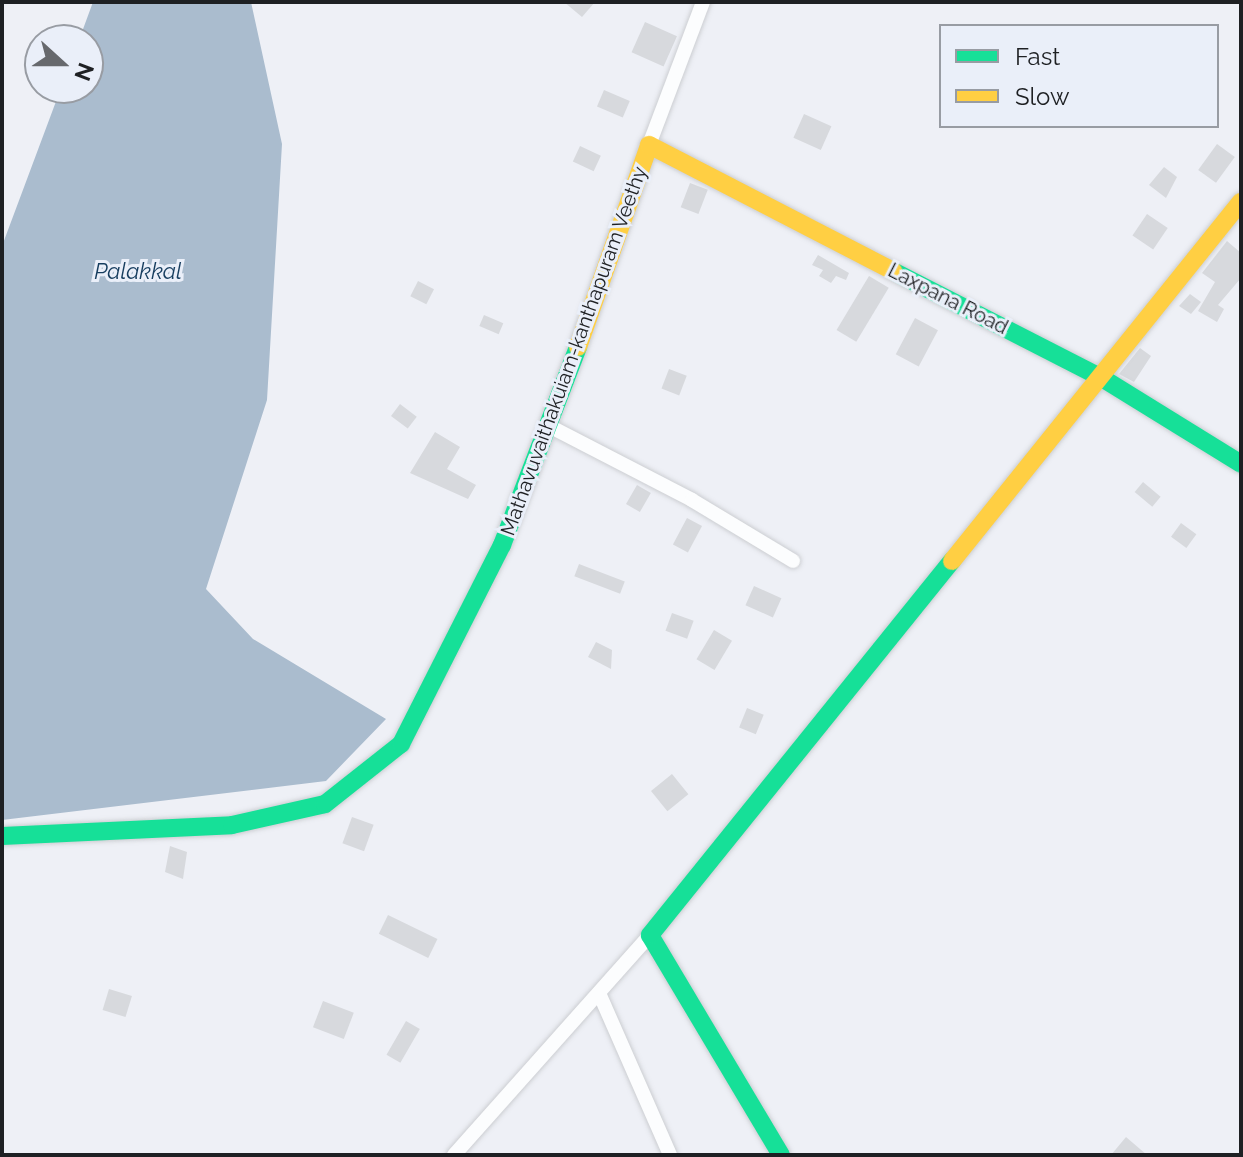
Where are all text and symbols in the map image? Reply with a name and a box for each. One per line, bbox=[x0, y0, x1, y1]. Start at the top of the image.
north arrow bbox=[24, 24, 104, 104]
legend bbox=[939, 24, 1219, 128]
text: Fast bbox=[1015, 42, 1060, 71]
text: N bbox=[69, 59, 100, 84]
text: Slow bbox=[1015, 82, 1069, 111]
street label: Mathavuvaithakuiam-kanthapuram Veethy bbox=[496, 163, 652, 539]
street label: Laxpana Road bbox=[884, 258, 1012, 340]
water label: Palakkal bbox=[94, 259, 182, 285]

